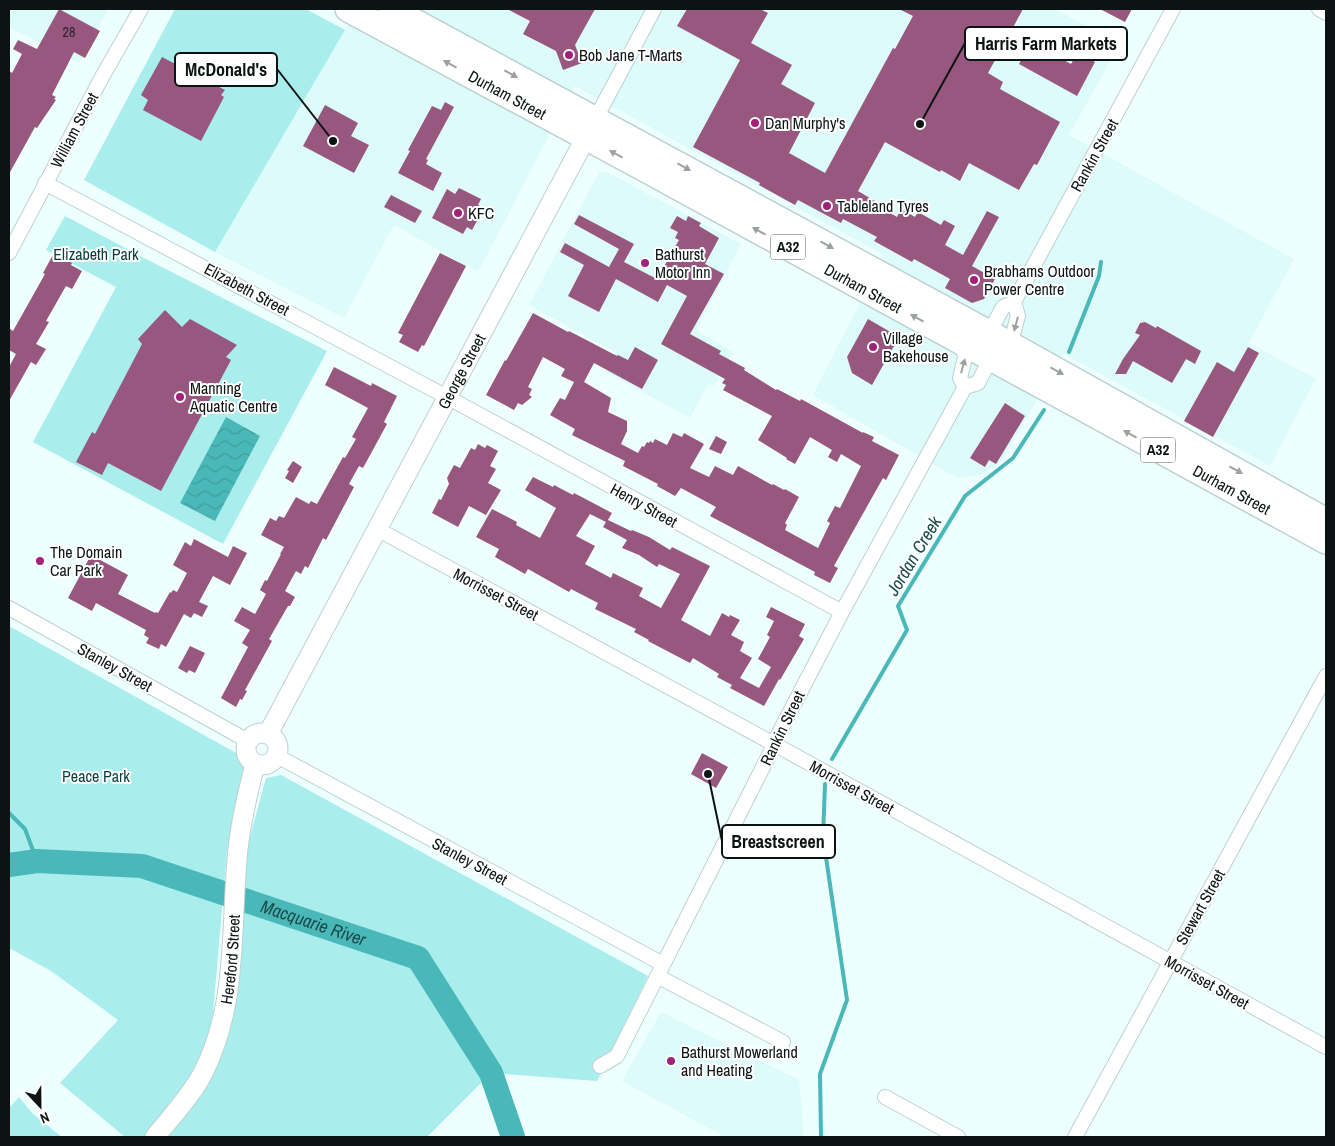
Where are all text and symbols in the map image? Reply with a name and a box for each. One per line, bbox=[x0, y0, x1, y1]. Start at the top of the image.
house number: 28 bbox=[63, 23, 75, 41]
callout: Harris Farm Markets bbox=[965, 27, 1127, 60]
text: Harris Farm Markets bbox=[975, 31, 1117, 56]
place label: Bob Jane T-Marts bbox=[579, 44, 682, 66]
marker: Bob Jane T-Marts bbox=[563, 49, 575, 61]
callout: McDonald's bbox=[175, 53, 277, 86]
text: McDonald's bbox=[185, 57, 267, 82]
one-way arrow bbox=[443, 60, 458, 68]
street label: Durham Street bbox=[465, 65, 550, 125]
one-way arrow bbox=[504, 69, 517, 78]
street label: William Street bbox=[45, 88, 103, 172]
place label: Dan Murphy's bbox=[765, 112, 846, 134]
street label: Rankin Street bbox=[1065, 114, 1123, 195]
marker: Dan Murphy's bbox=[749, 117, 761, 129]
one-way arrow bbox=[609, 150, 624, 158]
one-way arrow bbox=[677, 163, 692, 171]
place label: Tableland Tyres bbox=[837, 195, 929, 217]
marker: Tableland Tyres bbox=[821, 200, 833, 212]
place label: KFC bbox=[468, 202, 494, 224]
marker: KFC bbox=[452, 207, 464, 219]
one-way arrow bbox=[752, 227, 766, 235]
road number: A32 bbox=[770, 234, 806, 260]
one-way arrow bbox=[820, 241, 834, 249]
park label: Elizabeth Park bbox=[53, 243, 139, 265]
place label: Bathurst Motor Inn bbox=[655, 243, 710, 283]
street label: Elizabeth Street bbox=[201, 257, 294, 321]
marker: Bathurst Motor Inn bbox=[639, 257, 651, 269]
street label: Durham Street bbox=[820, 258, 906, 318]
place label: Brabhams Outdoor Power Centre bbox=[984, 260, 1095, 300]
marker: Brabhams Outdoor Power Centre bbox=[968, 274, 980, 286]
one-way arrow bbox=[910, 313, 924, 322]
one-way arrow bbox=[1012, 316, 1020, 332]
place label: Village Bakehouse bbox=[883, 327, 949, 367]
street label: George Street bbox=[432, 329, 491, 413]
marker: Village Bakehouse bbox=[867, 341, 879, 353]
one-way arrow bbox=[959, 358, 967, 373]
one-way arrow bbox=[1050, 366, 1063, 375]
place label: Manning Aquatic Centre bbox=[189, 377, 278, 417]
marker: Manning Aquatic Centre bbox=[174, 391, 186, 403]
one-way arrow bbox=[1123, 430, 1137, 438]
road number: A32 bbox=[1140, 438, 1176, 462]
street label: Durham Street bbox=[1189, 459, 1275, 520]
one-way arrow bbox=[1229, 466, 1243, 475]
street label: Henry Street bbox=[606, 478, 682, 533]
water label: Jordan Creek bbox=[880, 511, 947, 601]
place label: The Domain Car Park bbox=[50, 541, 122, 581]
marker: The Domain Car Park bbox=[34, 555, 46, 567]
street label: Morrisset Street bbox=[450, 562, 543, 626]
street label: Stanley Street bbox=[74, 637, 157, 697]
street label: Rankin Street bbox=[755, 687, 810, 769]
street label: Morrisset Street bbox=[806, 755, 898, 819]
park label: Peace Park bbox=[62, 765, 130, 787]
callout: Breastscreen bbox=[722, 825, 835, 858]
text: Breastscreen bbox=[731, 829, 825, 854]
street label: Stanley Street bbox=[428, 832, 512, 890]
street label: Stewart Street bbox=[1170, 865, 1230, 949]
water label: Macquarie River bbox=[258, 894, 370, 952]
street label: Hereford Street bbox=[215, 914, 245, 1006]
street label: Morrisset Street bbox=[1161, 950, 1253, 1014]
place label: Bathurst Mowerland and Heating bbox=[681, 1041, 798, 1081]
marker: Bathurst Mowerland and Heating bbox=[665, 1055, 677, 1067]
north arrow bbox=[15, 1081, 65, 1131]
text: N bbox=[38, 1108, 52, 1128]

